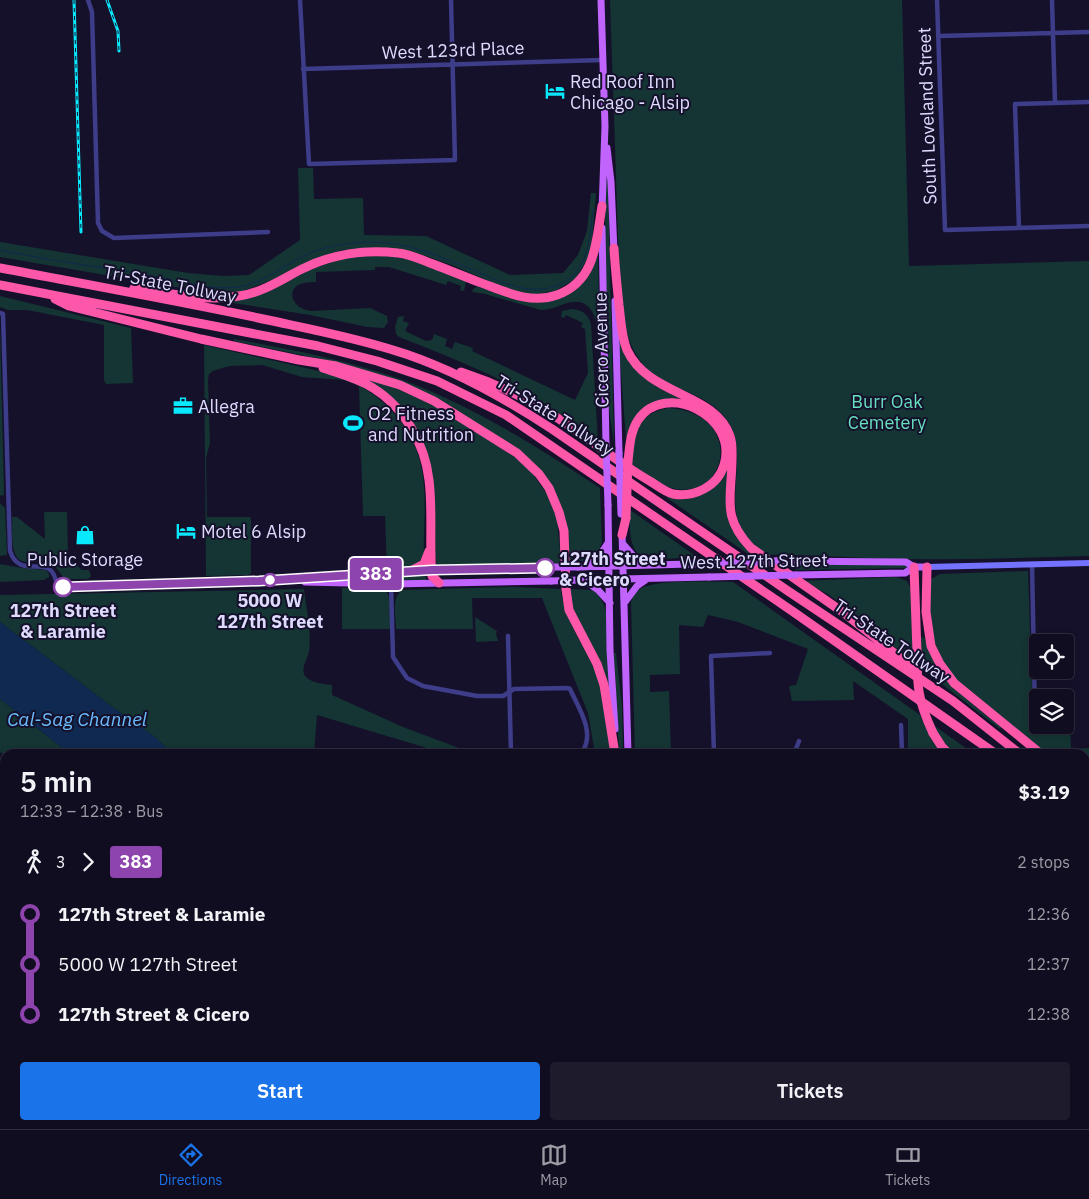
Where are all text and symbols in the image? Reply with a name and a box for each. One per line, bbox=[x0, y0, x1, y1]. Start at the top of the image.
street label: South Loveland Street bbox=[912, 27, 942, 205]
street label: West 123rd Place bbox=[381, 36, 525, 64]
place label: Red Roof Inn Chicago - Alsip bbox=[570, 70, 690, 114]
hotel icon: Red Roof Inn Chicago - Alsip bbox=[544, 80, 566, 102]
street label: Tri-State Tollway bbox=[101, 260, 239, 308]
street label: Cicero Avenue bbox=[588, 292, 614, 408]
street label: Tri-State Tollway bbox=[492, 369, 618, 461]
park label: Burr Oak Cemetery bbox=[848, 390, 926, 434]
office icon: Allegra bbox=[172, 395, 194, 417]
place label: Allegra bbox=[198, 395, 255, 418]
place label: O2 Fitness and Nutrition bbox=[368, 402, 474, 446]
sports icon: O2 Fitness and Nutrition bbox=[342, 412, 364, 434]
hotel icon: Motel 6 Alsip bbox=[175, 520, 197, 542]
place label: Motel 6 Alsip bbox=[201, 520, 306, 543]
shop icon: Public Storage bbox=[74, 524, 96, 546]
place label: 127th Street & Cicero bbox=[559, 547, 666, 591]
place label: Public Storage bbox=[27, 548, 143, 571]
street label: West 127th Street bbox=[680, 548, 828, 574]
line badge: 383 bbox=[347, 558, 405, 590]
marker: 127th Street & Cicero bbox=[535, 558, 555, 578]
text: 383 bbox=[360, 562, 392, 585]
marker: 5000 W 127th Street bbox=[263, 573, 277, 587]
marker: 127th Street & Laramie bbox=[53, 577, 73, 597]
place label: 5000 W 127th Street bbox=[217, 589, 323, 633]
street label: Tri-State Tollway bbox=[830, 594, 954, 688]
place label: 127th Street & Laramie bbox=[10, 599, 116, 643]
map controls bbox=[1029, 634, 1074, 734]
button: locate bbox=[1029, 634, 1074, 679]
button: layers bbox=[1029, 689, 1074, 734]
water label: Cal-Sag Channel bbox=[7, 707, 147, 731]
text: 5 min bbox=[20, 763, 92, 800]
text: $3.19 bbox=[1018, 780, 1070, 804]
text: 12:33 – 12:38 · Bus bbox=[20, 801, 163, 821]
icon: walk bbox=[20, 848, 48, 876]
icon: forward bbox=[74, 848, 102, 876]
text: 383 bbox=[120, 850, 152, 873]
text: 3 bbox=[56, 852, 66, 872]
text: 2 stops bbox=[1017, 852, 1070, 872]
text: 127th Street & Laramie bbox=[58, 902, 265, 926]
text: 12:36 bbox=[1027, 904, 1070, 924]
text: 5000 W 127th Street bbox=[58, 952, 238, 976]
text: 12:37 bbox=[1027, 954, 1070, 974]
text: 127th Street & Cicero bbox=[58, 1002, 250, 1026]
text: 12:38 bbox=[1027, 1004, 1070, 1024]
button: Start bbox=[20, 1062, 540, 1120]
button: Tickets bbox=[550, 1062, 1070, 1120]
tab: Directions bbox=[159, 1141, 222, 1189]
tab: Map bbox=[540, 1141, 568, 1189]
tab: Tickets bbox=[885, 1141, 930, 1189]

